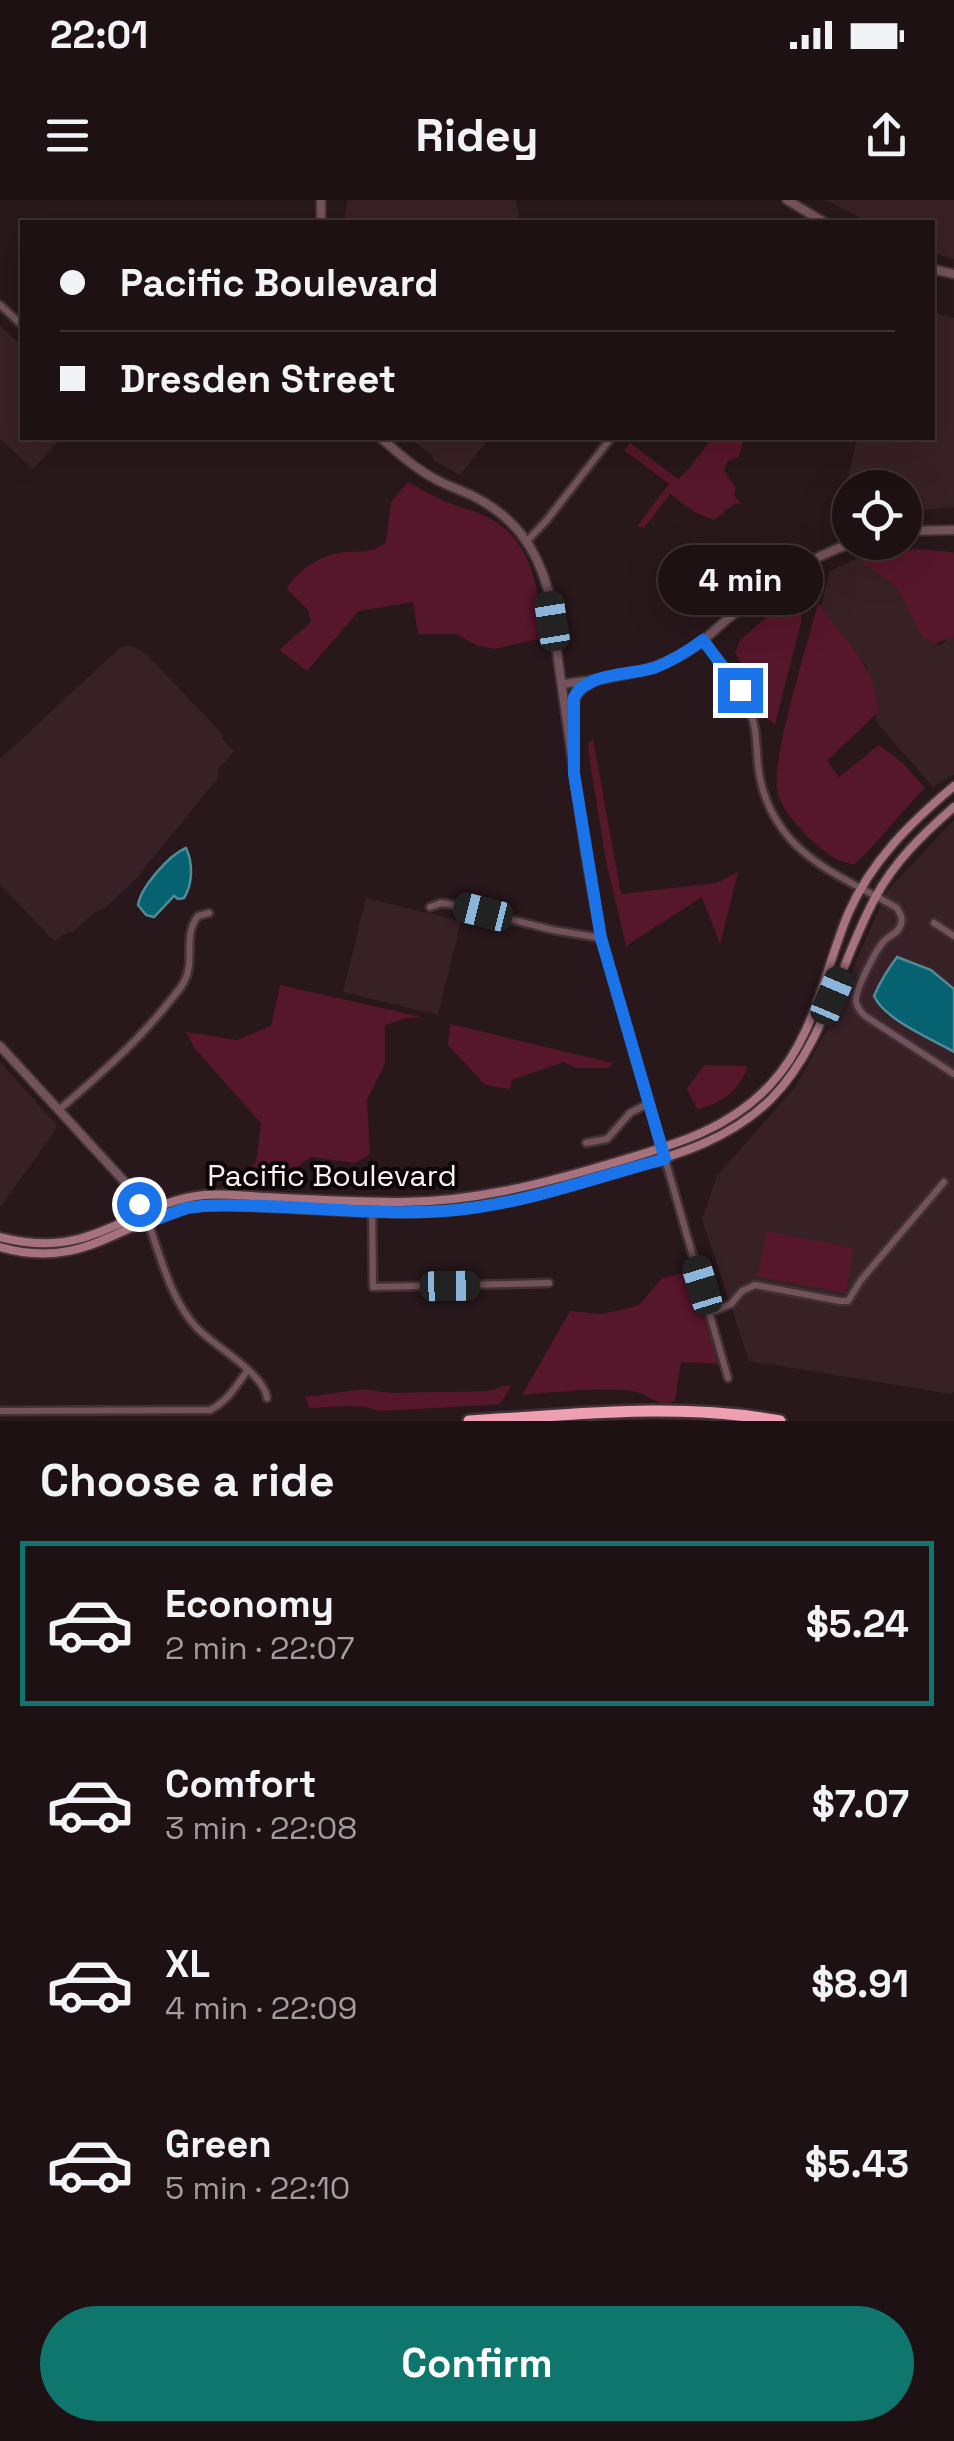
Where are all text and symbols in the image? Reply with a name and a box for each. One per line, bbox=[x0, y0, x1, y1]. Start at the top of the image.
text: 22:01 bbox=[50, 11, 148, 59]
text: Ridey bbox=[416, 107, 538, 164]
icon: menu bbox=[40, 108, 95, 163]
icon: share bbox=[859, 108, 914, 163]
text: Pacific Boulevard bbox=[120, 259, 438, 307]
text: Dresden Street bbox=[120, 355, 396, 403]
map controls bbox=[832, 470, 922, 560]
button: locate bbox=[832, 470, 922, 560]
callout: 4 min bbox=[658, 545, 822, 615]
text: 4 min bbox=[698, 560, 783, 600]
car bbox=[532, 589, 572, 653]
route end bbox=[718, 668, 763, 713]
car bbox=[450, 890, 516, 934]
car bbox=[806, 963, 858, 1029]
street label: Pacific Boulevard bbox=[207, 1156, 457, 1195]
route start bbox=[117, 1182, 162, 1227]
car bbox=[679, 1252, 725, 1318]
car bbox=[420, 1270, 480, 1302]
text: Choose a ride bbox=[40, 1452, 335, 1509]
icon: car bbox=[45, 1579, 135, 1669]
text: Economy bbox=[165, 1580, 334, 1628]
text: $5.24 bbox=[806, 1600, 909, 1648]
text: 2 min · 22:07 bbox=[165, 1628, 355, 1668]
icon: car bbox=[45, 1759, 135, 1849]
text: Comfort bbox=[165, 1760, 316, 1808]
text: $7.07 bbox=[812, 1780, 909, 1828]
text: 3 min · 22:08 bbox=[165, 1808, 357, 1848]
icon: car bbox=[45, 1939, 135, 2029]
text: XL bbox=[165, 1940, 210, 1988]
text: $8.91 bbox=[811, 1960, 909, 2008]
text: 4 min · 22:09 bbox=[165, 1988, 357, 2028]
icon: car bbox=[45, 2119, 135, 2209]
text: Green bbox=[165, 2120, 272, 2168]
text: $5.43 bbox=[805, 2140, 909, 2188]
text: 5 min · 22:10 bbox=[165, 2168, 350, 2208]
button: Confirm bbox=[40, 2306, 914, 2421]

